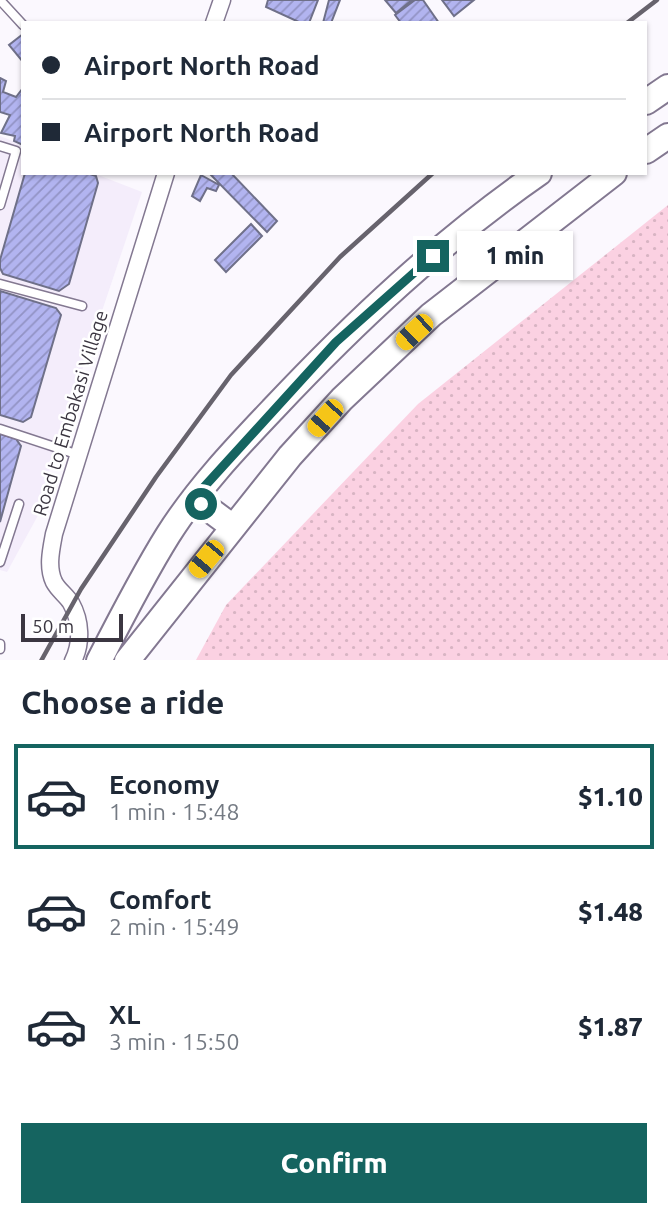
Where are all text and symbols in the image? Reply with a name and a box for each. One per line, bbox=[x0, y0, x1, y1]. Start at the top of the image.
text: Airport North Road bbox=[84, 51, 320, 80]
text: Airport North Road bbox=[84, 118, 320, 147]
callout: 1 min bbox=[458, 232, 573, 280]
route end bbox=[417, 240, 449, 272]
text: 1 min bbox=[486, 243, 544, 268]
street label: Road to Embakasi Village bbox=[28, 307, 112, 519]
car bbox=[392, 310, 437, 354]
car bbox=[304, 395, 347, 441]
route start bbox=[185, 488, 217, 520]
car bbox=[185, 536, 228, 582]
scale bar bbox=[21, 612, 122, 643]
text: 50 m bbox=[32, 615, 74, 637]
text: Choose a ride bbox=[21, 684, 224, 720]
icon: car bbox=[25, 765, 88, 828]
text: Economy bbox=[109, 770, 219, 799]
text: $1.10 bbox=[578, 782, 643, 811]
text: 1 min · 15:48 bbox=[109, 799, 240, 824]
icon: car bbox=[25, 880, 88, 943]
text: Comfort bbox=[109, 885, 212, 914]
text: $1.48 bbox=[578, 897, 643, 926]
text: 2 min · 15:49 bbox=[109, 914, 240, 939]
icon: car bbox=[25, 995, 88, 1058]
text: XL bbox=[109, 1000, 140, 1029]
text: $1.87 bbox=[578, 1012, 643, 1041]
text: 3 min · 15:50 bbox=[109, 1029, 240, 1054]
button: Confirm bbox=[21, 1123, 647, 1203]

